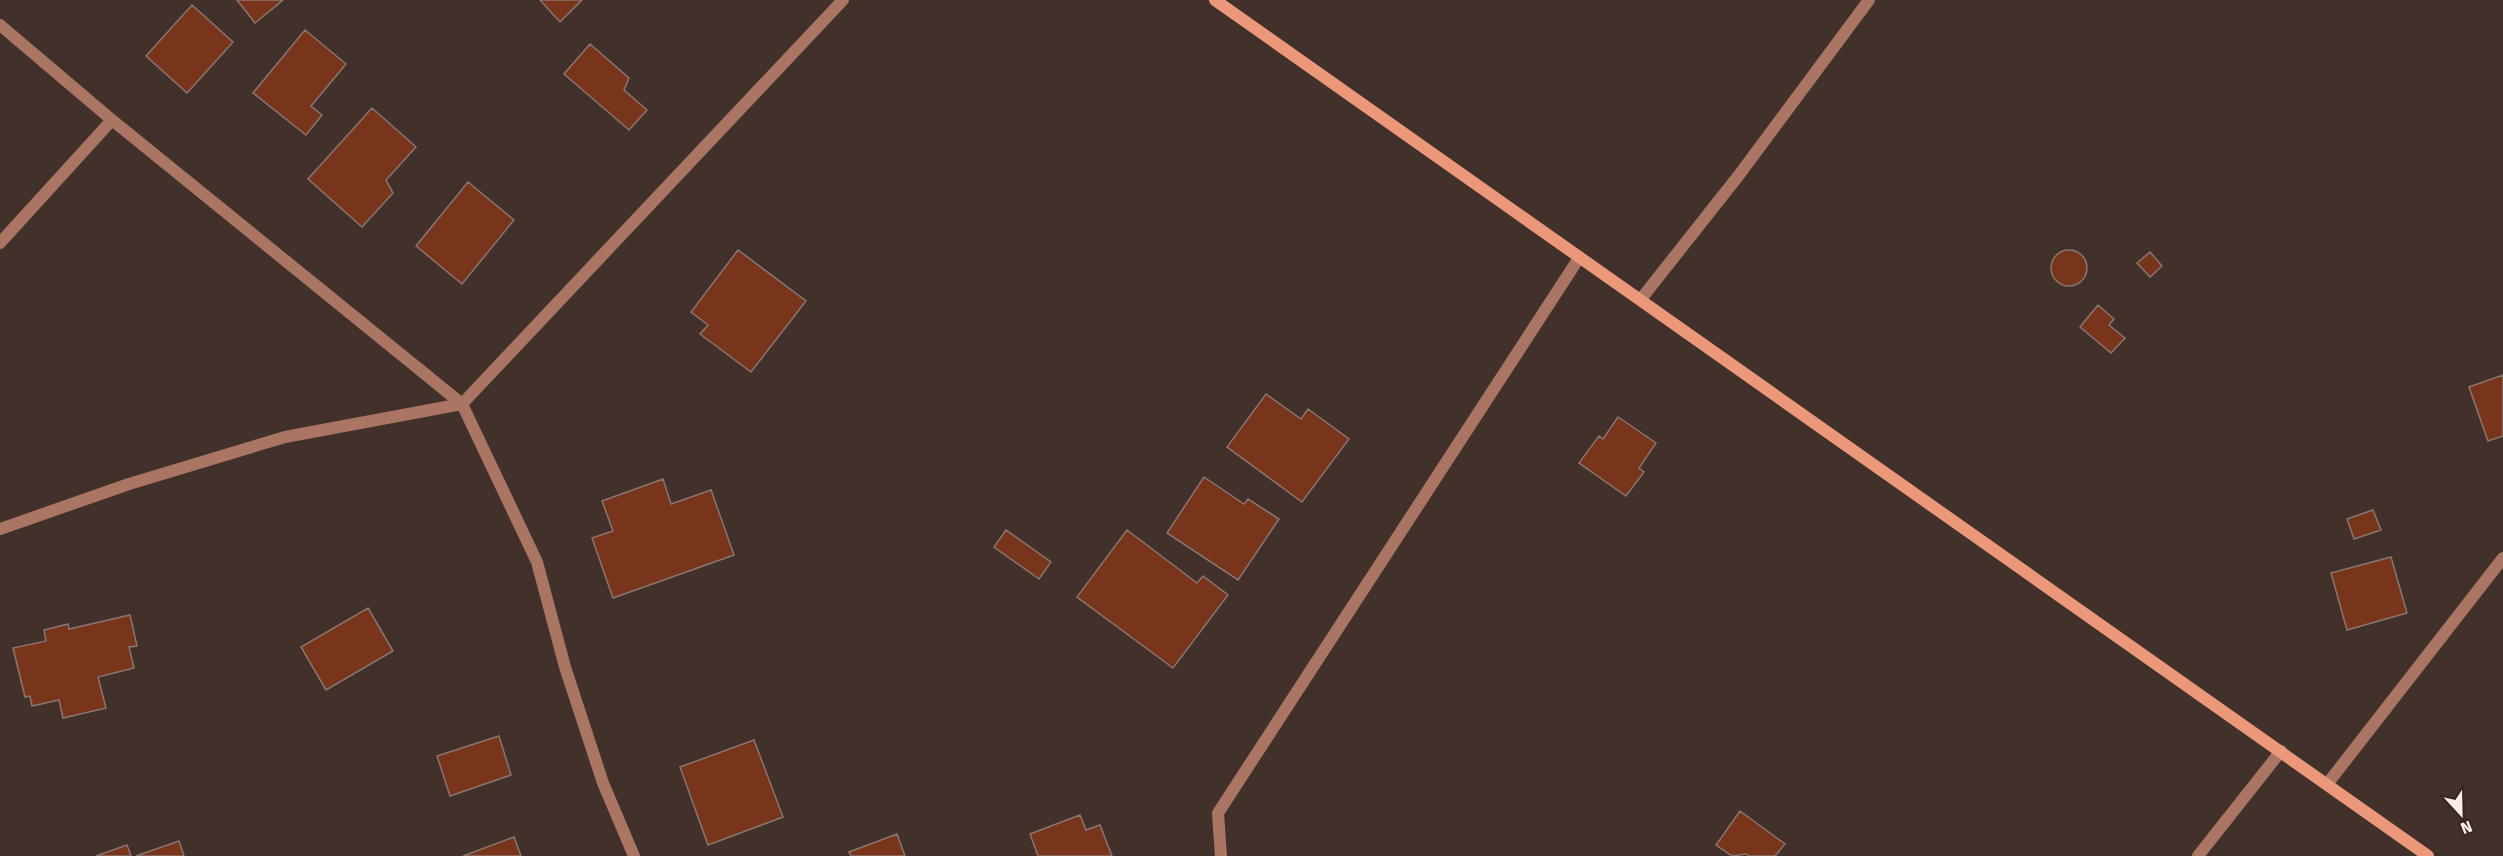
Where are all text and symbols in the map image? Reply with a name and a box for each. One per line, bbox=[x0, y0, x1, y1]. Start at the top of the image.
north arrow bbox=[2431, 784, 2491, 844]
text: N bbox=[2458, 817, 2475, 838]

